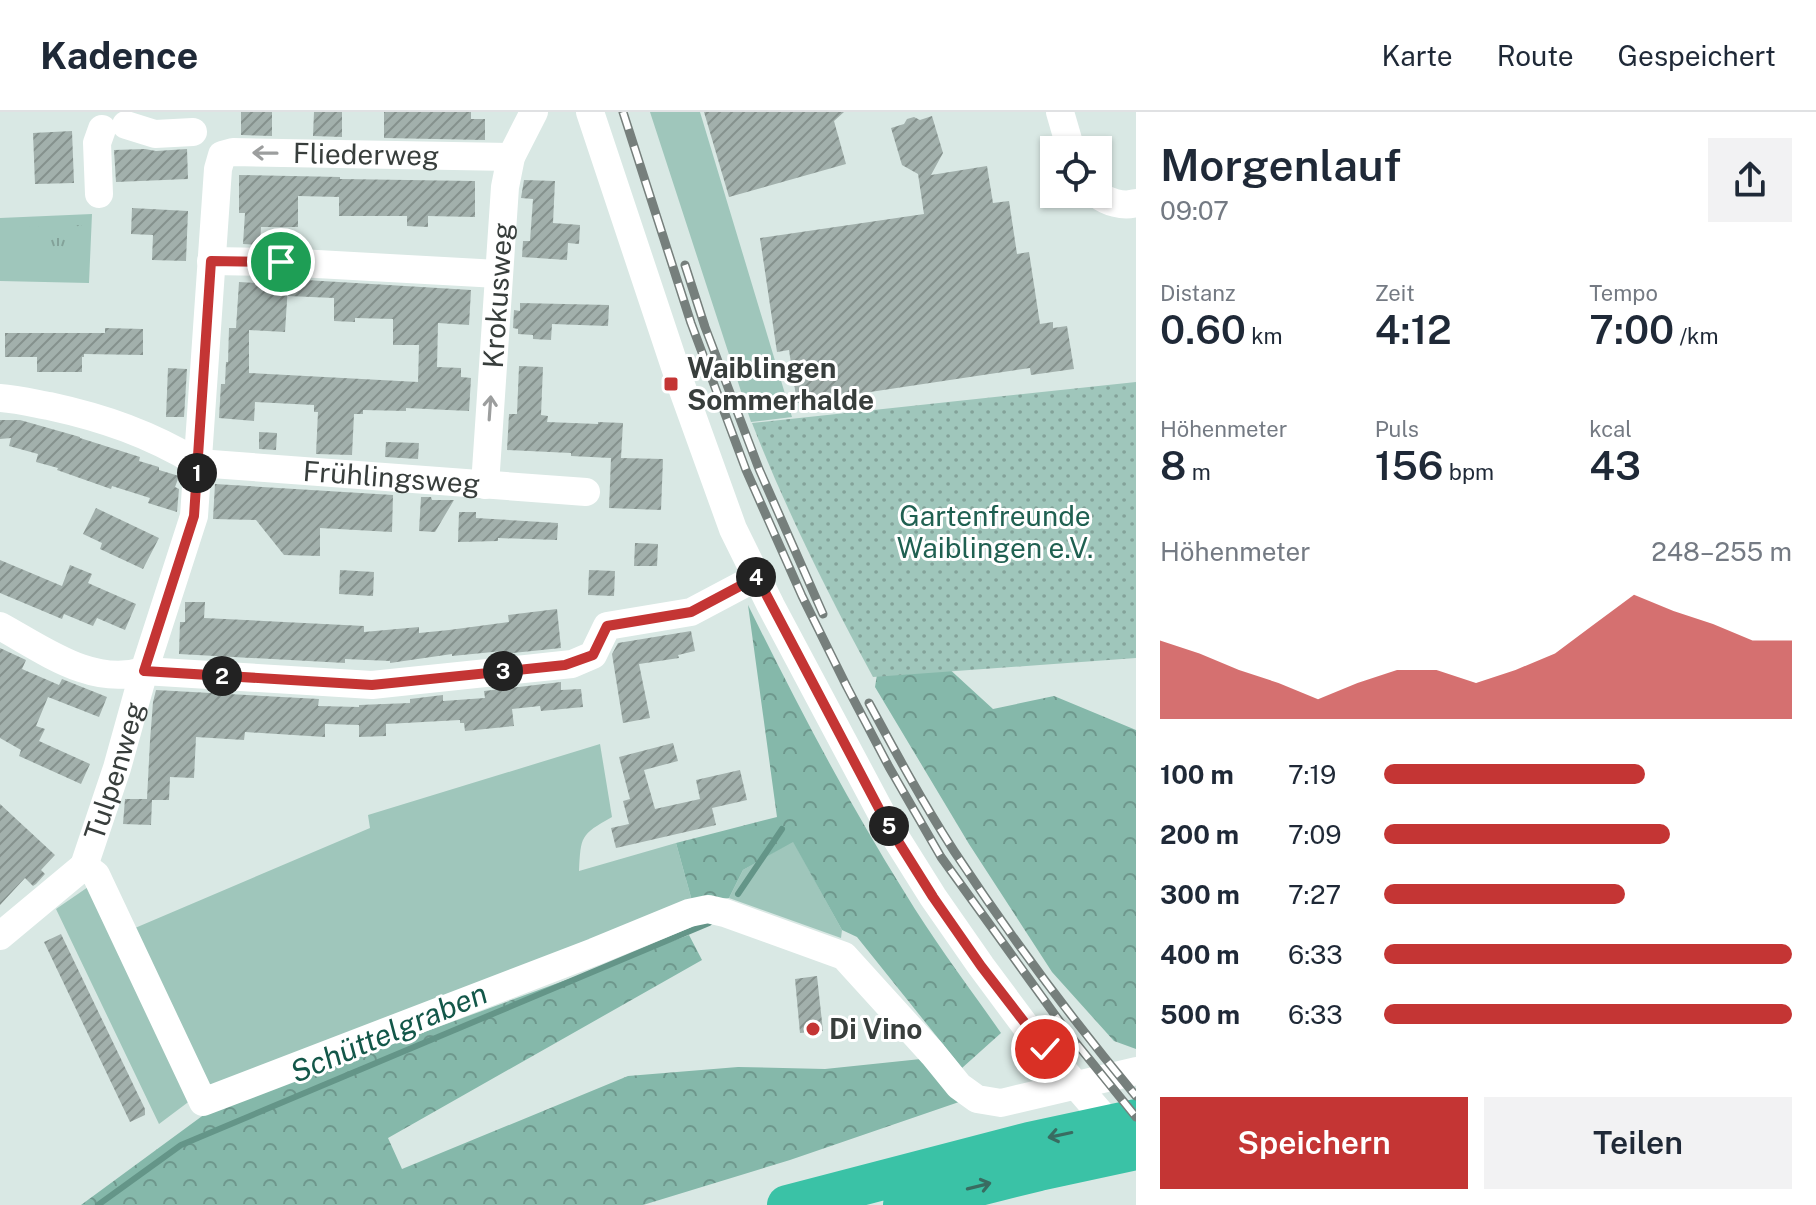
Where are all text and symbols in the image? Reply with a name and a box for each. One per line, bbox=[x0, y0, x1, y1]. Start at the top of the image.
text: Kadence bbox=[40, 33, 199, 78]
text: Karte bbox=[1381, 39, 1453, 72]
text: Route bbox=[1497, 39, 1574, 72]
text: Gespeichert bbox=[1618, 39, 1776, 72]
street label: Fliederweg bbox=[293, 136, 440, 172]
map controls bbox=[1040, 136, 1112, 208]
button: locate bbox=[1040, 136, 1112, 208]
button: share bbox=[1708, 138, 1792, 222]
text: Morgenlauf bbox=[1160, 139, 1401, 191]
one-way arrow bbox=[252, 145, 279, 161]
text: 09:07 bbox=[1160, 195, 1229, 226]
street label: Krokusweg bbox=[476, 221, 519, 369]
pin bbox=[247, 228, 315, 296]
icon: arrive bbox=[259, 240, 303, 284]
text: Distanz bbox=[1160, 280, 1235, 306]
text: Zeit bbox=[1375, 280, 1415, 306]
text: Tempo bbox=[1589, 280, 1658, 306]
text: 0.60 bbox=[1160, 306, 1246, 353]
text: 4:12 bbox=[1375, 306, 1452, 353]
text: 7:00 bbox=[1589, 306, 1674, 353]
text: km bbox=[1246, 323, 1283, 349]
text: /km bbox=[1674, 323, 1719, 349]
place label: Waiblingen Sommerhalde bbox=[687, 351, 874, 416]
marker: Waiblingen Sommerhalde bbox=[662, 375, 680, 393]
one-way arrow bbox=[482, 395, 497, 422]
text: Höhenmeter bbox=[1160, 416, 1287, 442]
text: Puls bbox=[1375, 416, 1419, 442]
text: kcal bbox=[1589, 416, 1632, 442]
text: 8 bbox=[1160, 442, 1186, 489]
text: 156 bbox=[1375, 442, 1443, 489]
text: 43 bbox=[1589, 442, 1641, 489]
pin: 1 bbox=[177, 453, 217, 493]
street label: Frühlingsweg bbox=[302, 454, 481, 500]
text: m bbox=[1186, 459, 1211, 485]
text: bpm bbox=[1443, 459, 1494, 485]
text: 1 bbox=[192, 460, 202, 486]
park label: Gartenfreunde Waiblingen e.V. bbox=[897, 499, 1093, 564]
text: Höhenmeter bbox=[1160, 536, 1310, 567]
text: 248–255 m bbox=[1651, 536, 1792, 567]
pin: 4 bbox=[736, 557, 776, 597]
text: 4 bbox=[749, 564, 763, 590]
pin: 3 bbox=[483, 651, 523, 691]
pin: 2 bbox=[202, 656, 242, 696]
text: 3 bbox=[496, 658, 510, 684]
text: 2 bbox=[215, 663, 229, 689]
street label: Tulpenweg bbox=[77, 698, 151, 844]
text: 100 m bbox=[1160, 759, 1234, 790]
text: 7:19 bbox=[1288, 759, 1336, 790]
pin: 5 bbox=[869, 806, 909, 846]
text: 5 bbox=[882, 813, 896, 839]
text: 200 m bbox=[1160, 819, 1239, 850]
text: 7:09 bbox=[1288, 819, 1341, 850]
text: 300 m bbox=[1160, 879, 1240, 910]
text: 7:27 bbox=[1288, 879, 1341, 910]
text: 400 m bbox=[1160, 939, 1240, 970]
text: 6:33 bbox=[1288, 939, 1343, 970]
water label: Schüttelgraben bbox=[285, 974, 492, 1090]
text: 500 m bbox=[1160, 999, 1240, 1030]
text: 6:33 bbox=[1288, 999, 1343, 1030]
place label: Di Vino bbox=[829, 1012, 922, 1045]
pin bbox=[1011, 1015, 1079, 1083]
marker: Di Vino bbox=[804, 1020, 822, 1038]
icon: check bbox=[1023, 1027, 1067, 1071]
button: Speichern bbox=[1160, 1097, 1468, 1189]
button: Teilen bbox=[1484, 1097, 1792, 1189]
one-way arrow bbox=[1047, 1128, 1073, 1143]
one-way arrow bbox=[966, 1178, 991, 1193]

